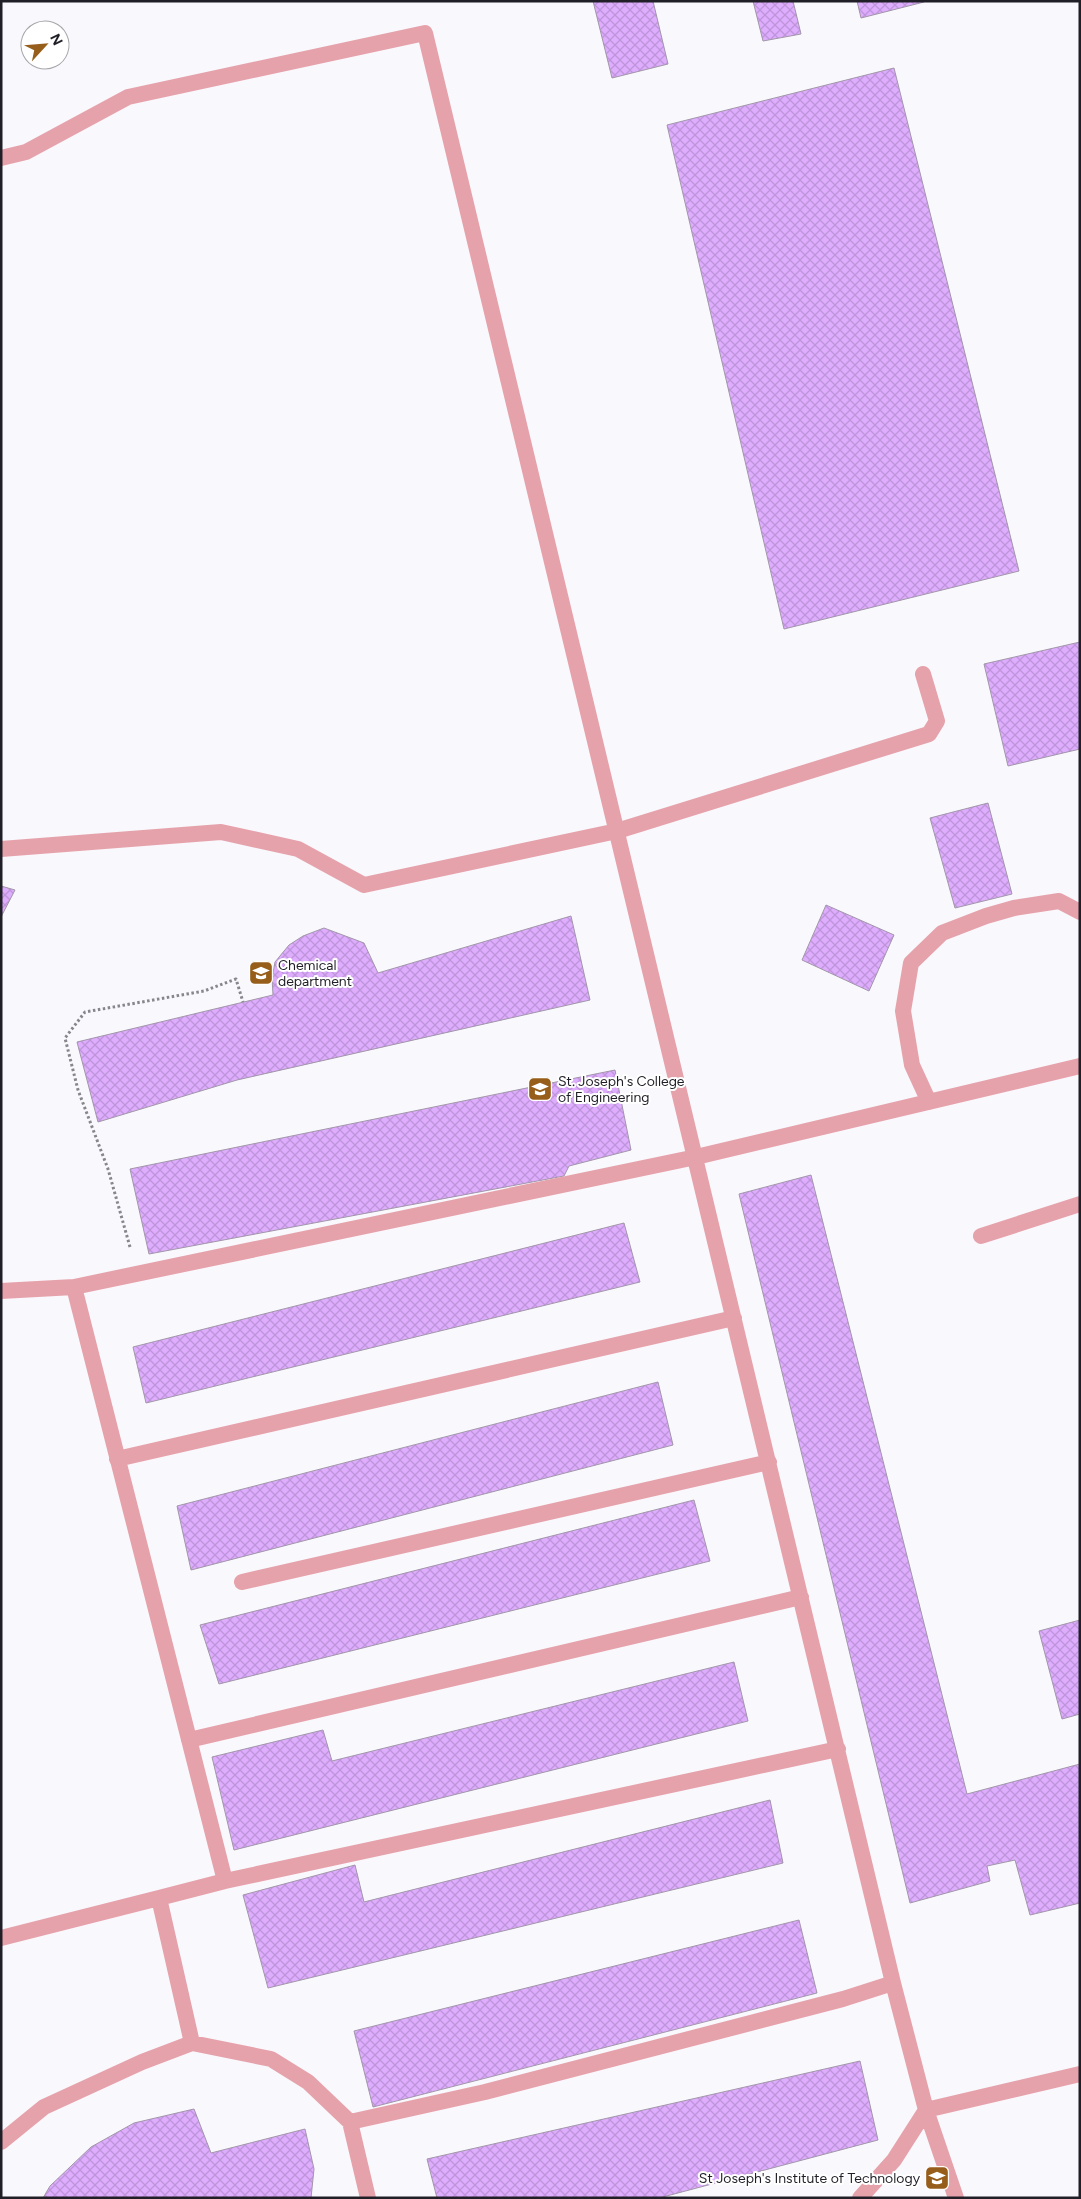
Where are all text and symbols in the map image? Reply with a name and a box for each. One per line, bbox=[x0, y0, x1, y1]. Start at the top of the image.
north arrow bbox=[20, 20, 70, 70]
text: N bbox=[46, 31, 66, 48]
place label: Chemical department bbox=[278, 957, 352, 990]
school or university icon: Chemical department bbox=[248, 960, 274, 986]
place label: St. Joseph's College of Engineering bbox=[558, 1073, 685, 1106]
school or university icon: St. Joseph's College of Engineering bbox=[527, 1076, 553, 1102]
school or university icon: St Joseph's Institute of Technology bbox=[924, 2165, 950, 2191]
place label: St Joseph's Institute of Technology bbox=[699, 2170, 921, 2187]

